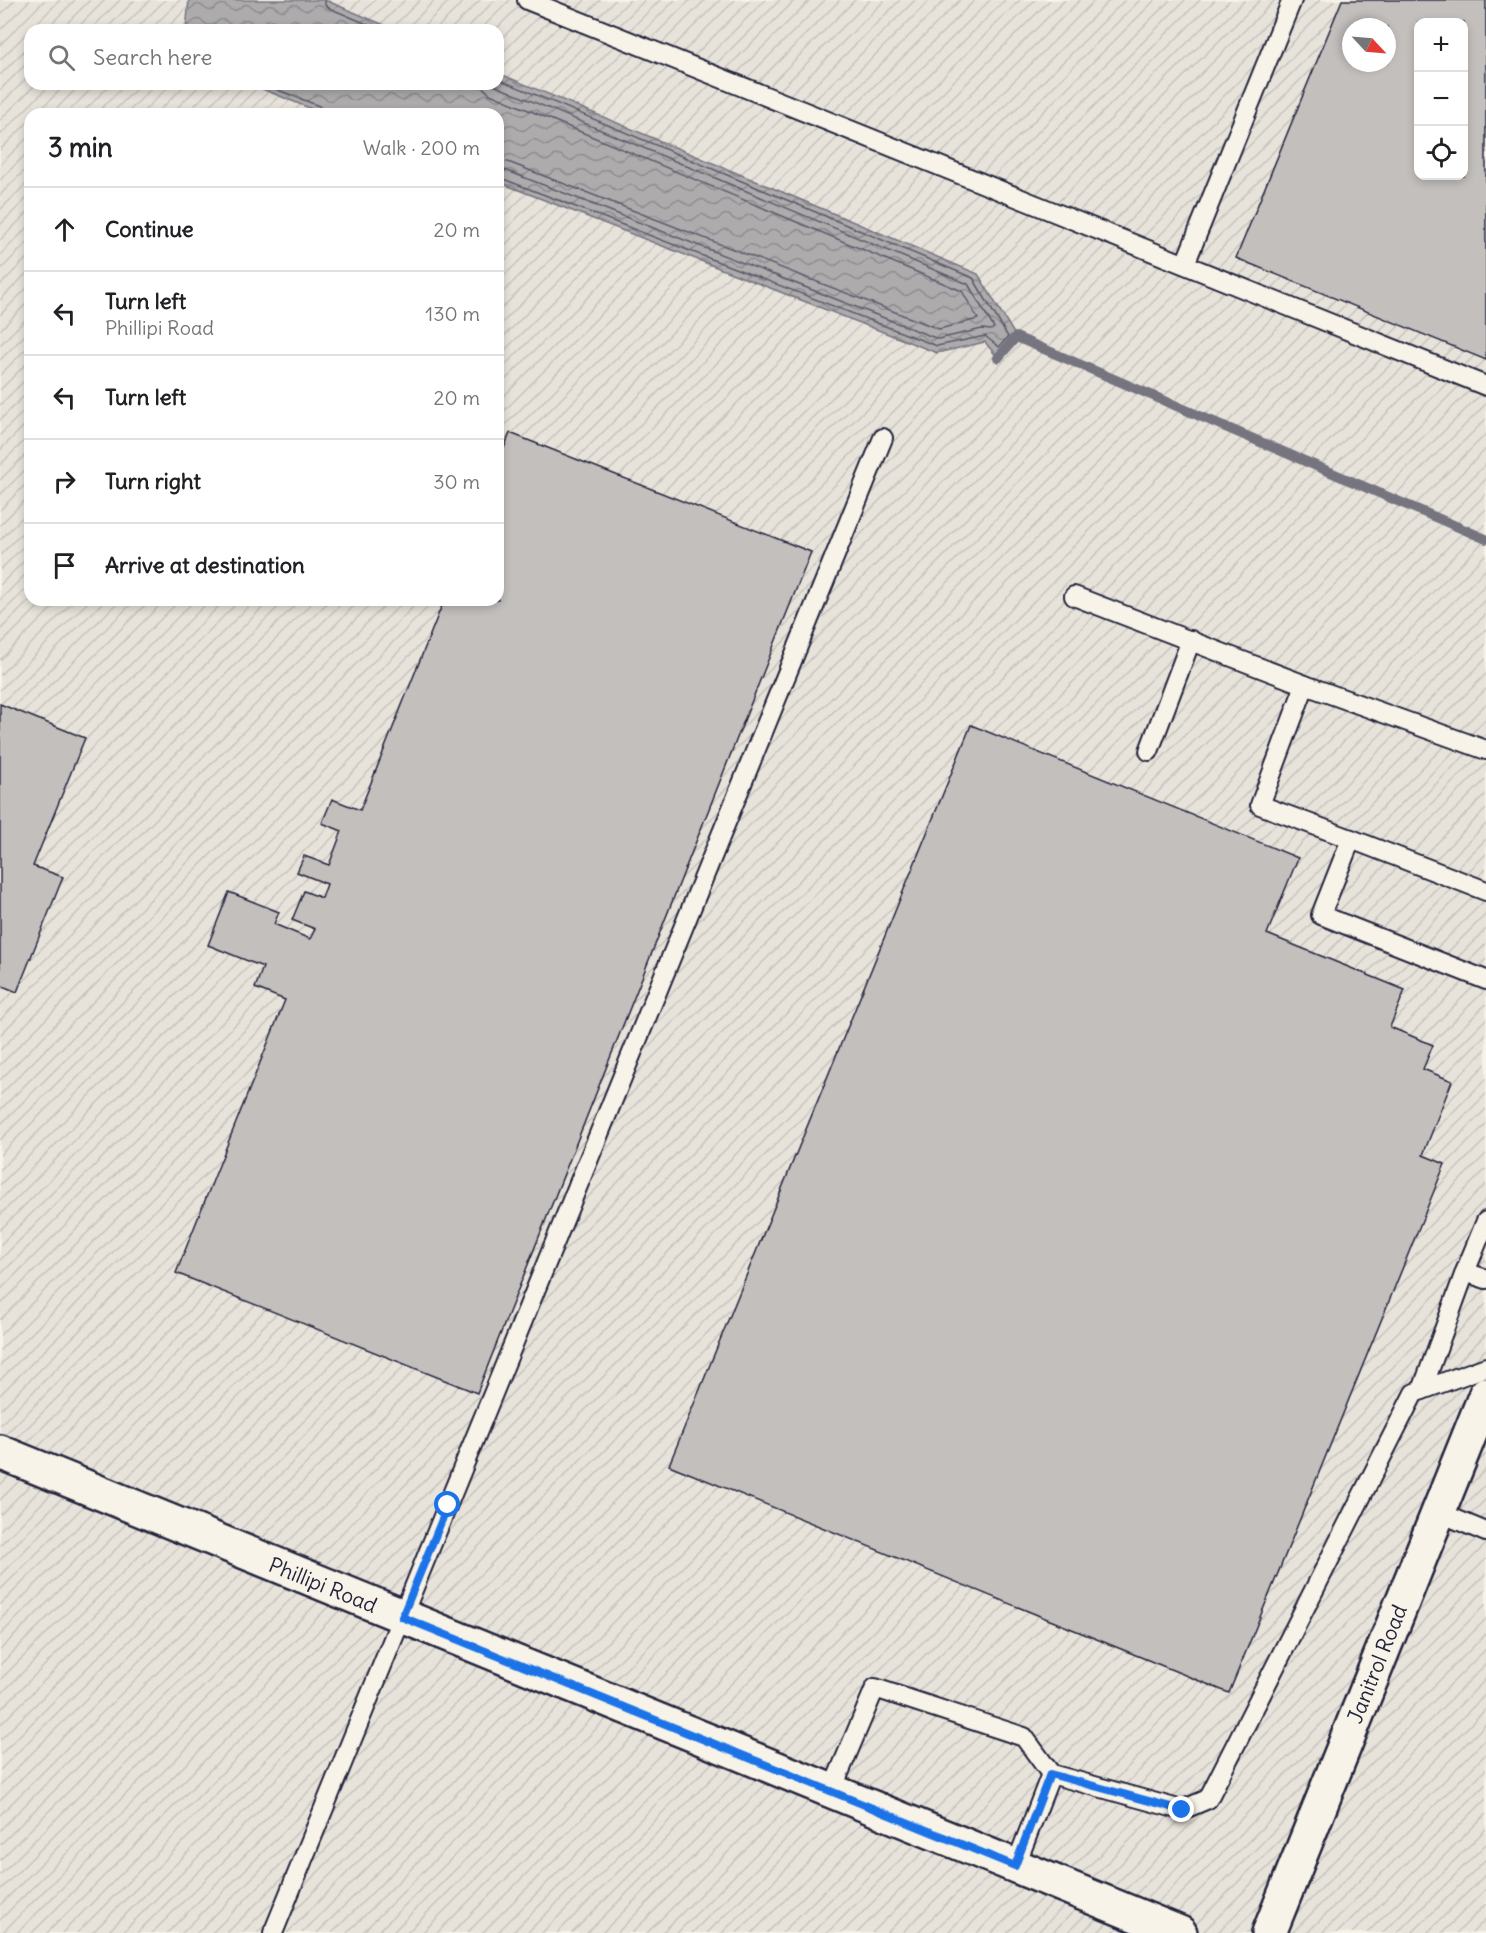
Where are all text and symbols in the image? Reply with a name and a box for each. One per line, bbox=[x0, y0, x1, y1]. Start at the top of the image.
north arrow bbox=[1342, 18, 1396, 72]
map controls bbox=[1414, 18, 1468, 180]
button: + bbox=[1414, 18, 1468, 72]
search box bbox=[24, 24, 504, 90]
icon: search bbox=[45, 41, 78, 74]
text: Search here bbox=[93, 43, 212, 71]
button: − bbox=[1414, 72, 1468, 126]
button: locate bbox=[1414, 126, 1468, 180]
text: 3 min bbox=[48, 131, 113, 164]
text: Walk · 200 m bbox=[363, 135, 480, 160]
icon: ahead bbox=[48, 213, 81, 246]
text: Continue bbox=[105, 215, 194, 243]
text: 20 m bbox=[434, 217, 480, 242]
text: Turn left bbox=[105, 287, 186, 315]
icon: left bbox=[48, 297, 81, 330]
text: 130 m bbox=[425, 301, 480, 326]
text: Phillipi Road bbox=[105, 315, 214, 340]
icon: left bbox=[48, 381, 81, 414]
text: Turn left bbox=[105, 383, 186, 411]
text: 20 m bbox=[434, 385, 480, 410]
icon: right bbox=[48, 465, 81, 498]
text: Turn right bbox=[105, 467, 201, 495]
text: 30 m bbox=[433, 469, 480, 494]
icon: arrive bbox=[48, 549, 81, 582]
text: Arrive at destination bbox=[105, 551, 305, 579]
route start bbox=[434, 1491, 460, 1517]
street label: Phillipi Road bbox=[265, 1551, 381, 1619]
street label: Janitrol Road bbox=[1341, 1601, 1413, 1727]
route end bbox=[1168, 1796, 1194, 1822]

